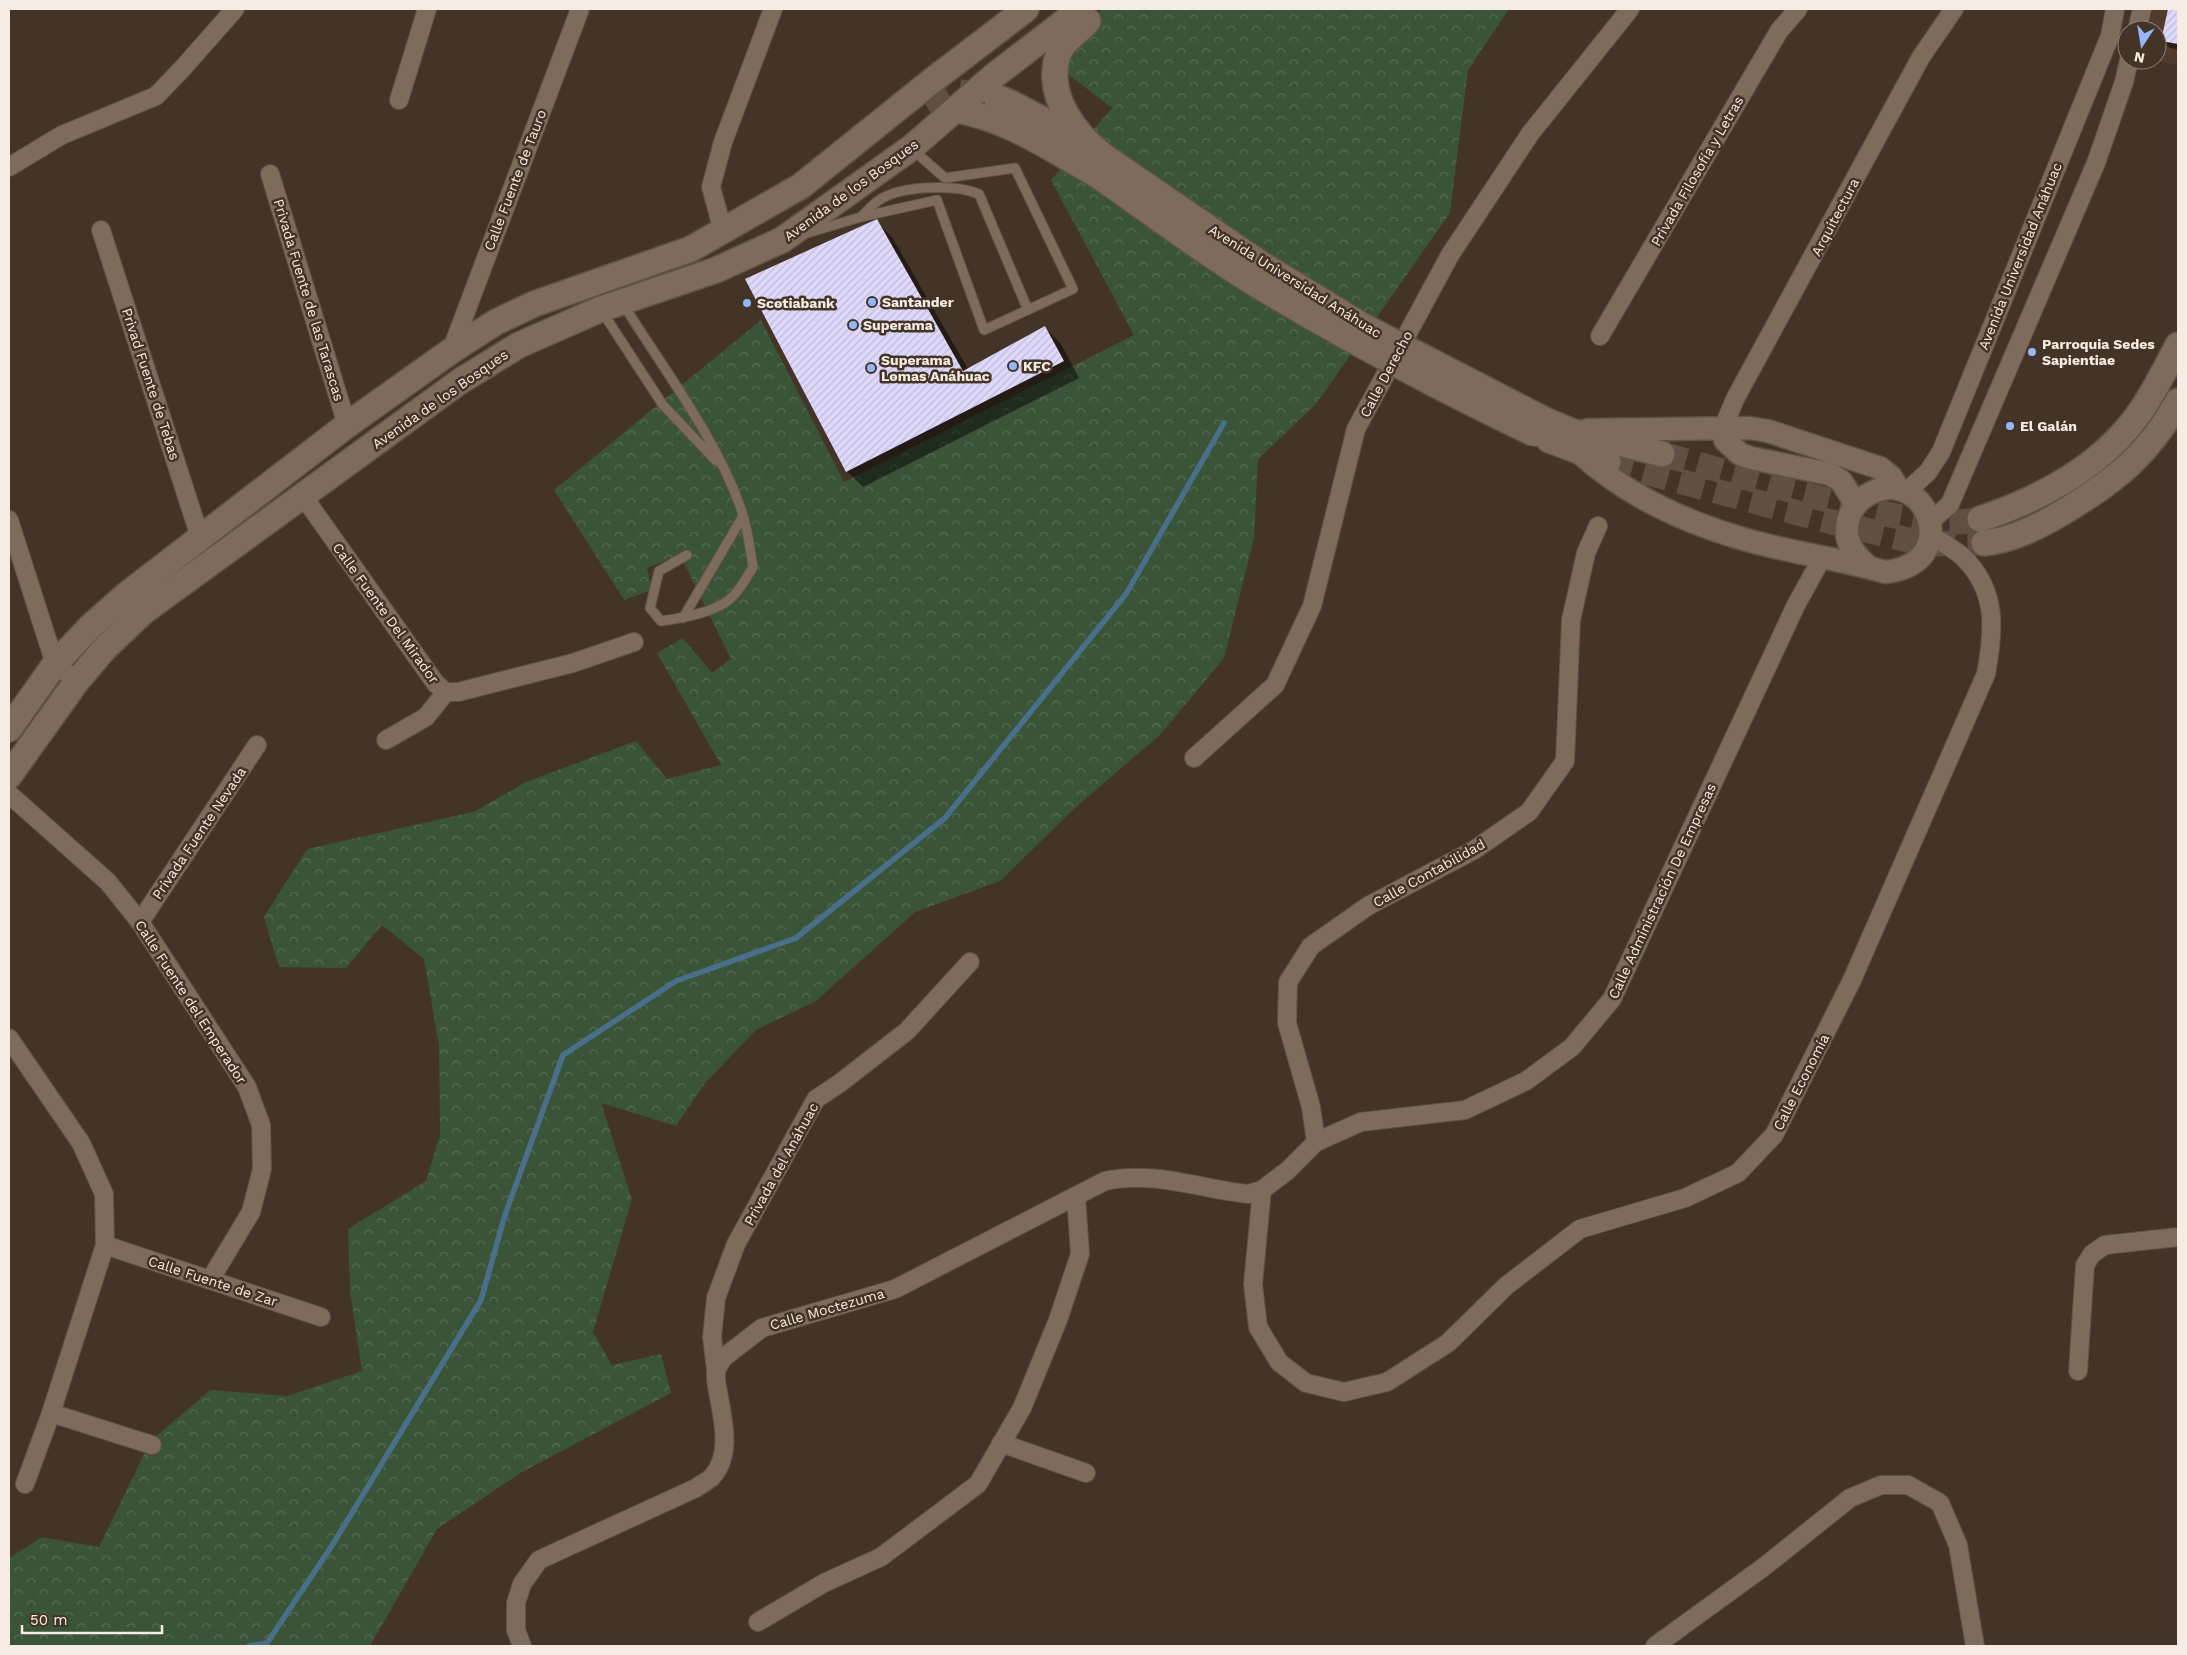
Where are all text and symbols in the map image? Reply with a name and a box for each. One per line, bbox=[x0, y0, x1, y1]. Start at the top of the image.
north arrow bbox=[2117, 20, 2167, 70]
text: N bbox=[2133, 49, 2146, 67]
street label: Privada Filosofía y Letras bbox=[1647, 93, 1747, 249]
street label: Calle Fuente de Tauro bbox=[481, 107, 549, 253]
street label: Avenida de los Bosques bbox=[781, 136, 921, 244]
street label: Avenida Universidad Anáhuac bbox=[1975, 160, 2065, 352]
street label: Arquitectura bbox=[1808, 175, 1862, 259]
street label: Privada Fuente de las Tarascas bbox=[271, 197, 347, 403]
street label: Avenida Universidad Anáhuac bbox=[1206, 221, 1384, 341]
place label: Santander bbox=[882, 294, 954, 310]
place label: Scotiabank bbox=[757, 295, 835, 311]
marker: Santander bbox=[866, 296, 878, 308]
marker: Scotiabank bbox=[741, 297, 753, 309]
street label: Privad Fuente de Tebas bbox=[119, 306, 183, 462]
place label: Superama bbox=[863, 317, 934, 333]
marker: Superama bbox=[847, 319, 859, 331]
street label: Calle Derecho bbox=[1356, 328, 1416, 420]
place label: Parroquia Sedes Sapientiae bbox=[2042, 336, 2155, 368]
street label: Avenida de los Bosques bbox=[369, 346, 511, 452]
marker: Parroquia Sedes Sapientiae bbox=[2026, 346, 2038, 358]
place label: Superama Lomas Anáhuac bbox=[881, 352, 990, 384]
place label: KFC bbox=[1023, 358, 1051, 374]
marker: KFC bbox=[1007, 360, 1019, 372]
marker: Superama Lomas Anáhuac bbox=[865, 362, 877, 374]
place label: El Galán bbox=[2020, 418, 2077, 434]
marker: El Galán bbox=[2004, 420, 2016, 432]
street label: Calle Fuente Del Mirador bbox=[330, 540, 442, 687]
street label: Privada Fuente Nevada bbox=[149, 764, 249, 902]
street label: Calle Administración De Empresas bbox=[1605, 781, 1719, 1001]
street label: Calle Contabilidad bbox=[1370, 836, 1488, 910]
street label: Calle Fuente del Emperador bbox=[132, 917, 250, 1087]
street label: Calle Economía bbox=[1770, 1031, 1832, 1133]
street label: Privada del Anáhuac bbox=[741, 1100, 822, 1228]
street label: Calle Fuente de Zar bbox=[146, 1253, 280, 1310]
street label: Calle Moctezuma bbox=[768, 1285, 886, 1333]
scale bar bbox=[22, 1602, 162, 1634]
text: 50 m bbox=[30, 1611, 67, 1629]

